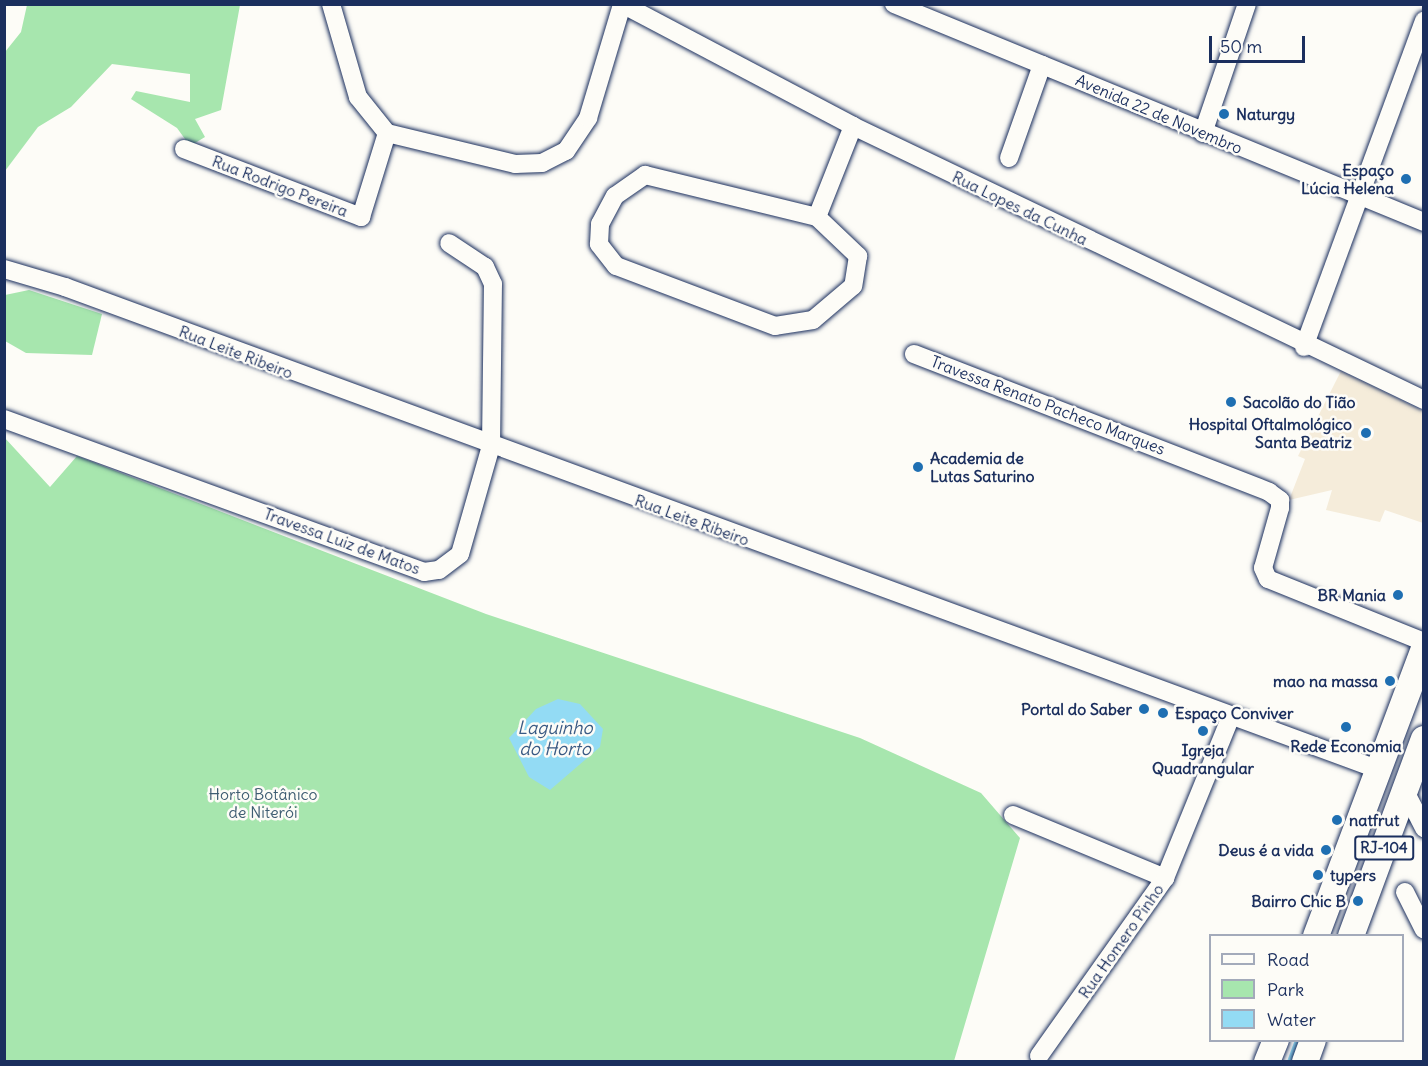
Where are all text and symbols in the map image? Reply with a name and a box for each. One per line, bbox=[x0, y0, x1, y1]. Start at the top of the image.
scale bar bbox=[1212, 24, 1308, 62]
text: 50 m bbox=[1220, 35, 1262, 58]
street label: Avenida 22 de Novembro bbox=[1073, 70, 1245, 158]
place label: Naturgy bbox=[1236, 104, 1295, 124]
marker: Naturgy bbox=[1217, 107, 1231, 121]
street label: Rua Rodrigo Pereira bbox=[209, 151, 351, 221]
place label: Espaço Lúcia Helena bbox=[1301, 160, 1394, 198]
street label: Rua Lopes da Cunha bbox=[949, 167, 1091, 249]
marker: Espaço Lúcia Helena bbox=[1399, 172, 1413, 186]
street label: Rua Leite Ribeiro bbox=[176, 321, 296, 383]
street label: Travessa Renato Pacheco Marques bbox=[928, 351, 1168, 459]
place label: Sacolão do Tião bbox=[1243, 392, 1356, 412]
marker: Sacolão do Tião bbox=[1224, 395, 1238, 409]
place label: Hospital Oftalmológico Santa Beatriz bbox=[1189, 414, 1352, 452]
marker: Hospital Oftalmológico Santa Beatriz bbox=[1357, 424, 1375, 442]
place label: Academia de Lutas Saturino bbox=[930, 448, 1035, 486]
marker: Academia de Lutas Saturino bbox=[911, 460, 925, 474]
street label: Rua Leite Ribeiro bbox=[632, 490, 752, 550]
street label: Travessa Luiz de Matos bbox=[261, 504, 423, 578]
place label: BR Mania bbox=[1318, 585, 1386, 605]
marker: BR Mania bbox=[1391, 588, 1405, 602]
place label: mao na massa bbox=[1273, 671, 1378, 691]
marker: mao na massa bbox=[1383, 674, 1397, 688]
place label: Portal do Saber bbox=[1021, 699, 1132, 719]
marker: Portal do Saber bbox=[1137, 702, 1151, 716]
place label: Espaço Conviver bbox=[1175, 703, 1293, 723]
marker: Espaço Conviver bbox=[1156, 706, 1170, 720]
water label: Laguinho do Horto bbox=[517, 718, 593, 760]
marker: Rede Economia bbox=[1339, 720, 1353, 734]
marker: Igreja Quadrangular bbox=[1196, 724, 1210, 738]
place label: Rede Economia bbox=[1290, 736, 1402, 756]
place label: Igreja Quadrangular bbox=[1152, 740, 1254, 778]
park label: Horto Botânico de Niterói bbox=[209, 784, 317, 822]
place label: natfrut bbox=[1349, 810, 1399, 830]
marker: natfrut bbox=[1330, 813, 1344, 827]
road number: RJ-104 bbox=[1354, 836, 1414, 860]
place label: Deus é a vida bbox=[1218, 840, 1314, 860]
marker: Deus é a vida bbox=[1319, 843, 1333, 857]
place label: typers bbox=[1330, 865, 1376, 885]
marker: typers bbox=[1311, 868, 1325, 882]
street label: Rua Homero Pinho bbox=[1074, 880, 1168, 1002]
place label: Bairro Chic B bbox=[1251, 891, 1346, 911]
marker: Bairro Chic B bbox=[1351, 894, 1365, 908]
legend bbox=[1209, 934, 1404, 1042]
text: Road bbox=[1267, 948, 1309, 971]
text: Park bbox=[1267, 978, 1304, 1001]
text: Water bbox=[1267, 1008, 1316, 1031]

